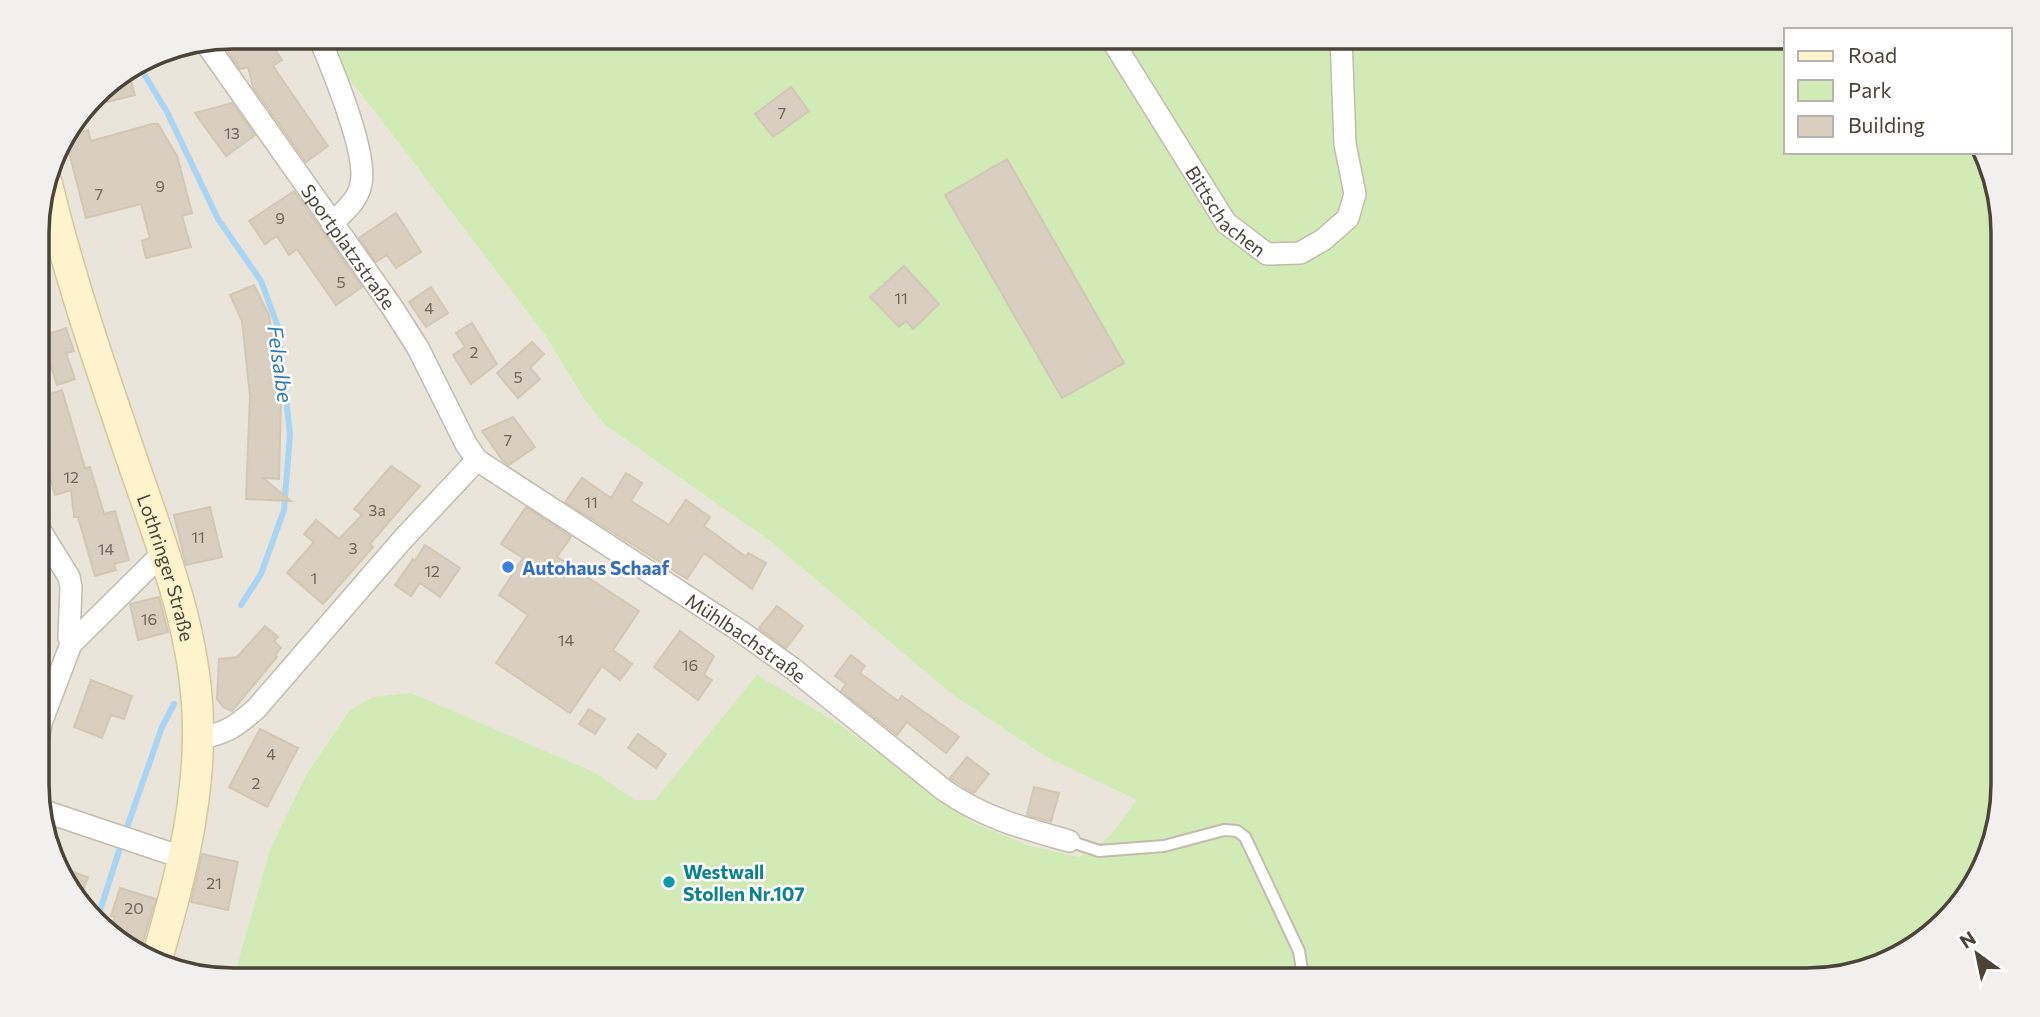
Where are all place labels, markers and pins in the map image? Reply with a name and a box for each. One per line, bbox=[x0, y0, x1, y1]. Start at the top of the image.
place label: Autohaus Schaaf bbox=[522, 556, 670, 579]
marker: Autohaus Schaaf bbox=[500, 559, 516, 575]
place label: Westwall Stollen Nr.107 bbox=[683, 860, 805, 905]
marker: Westwall Stollen Nr.107 bbox=[661, 874, 677, 890]

